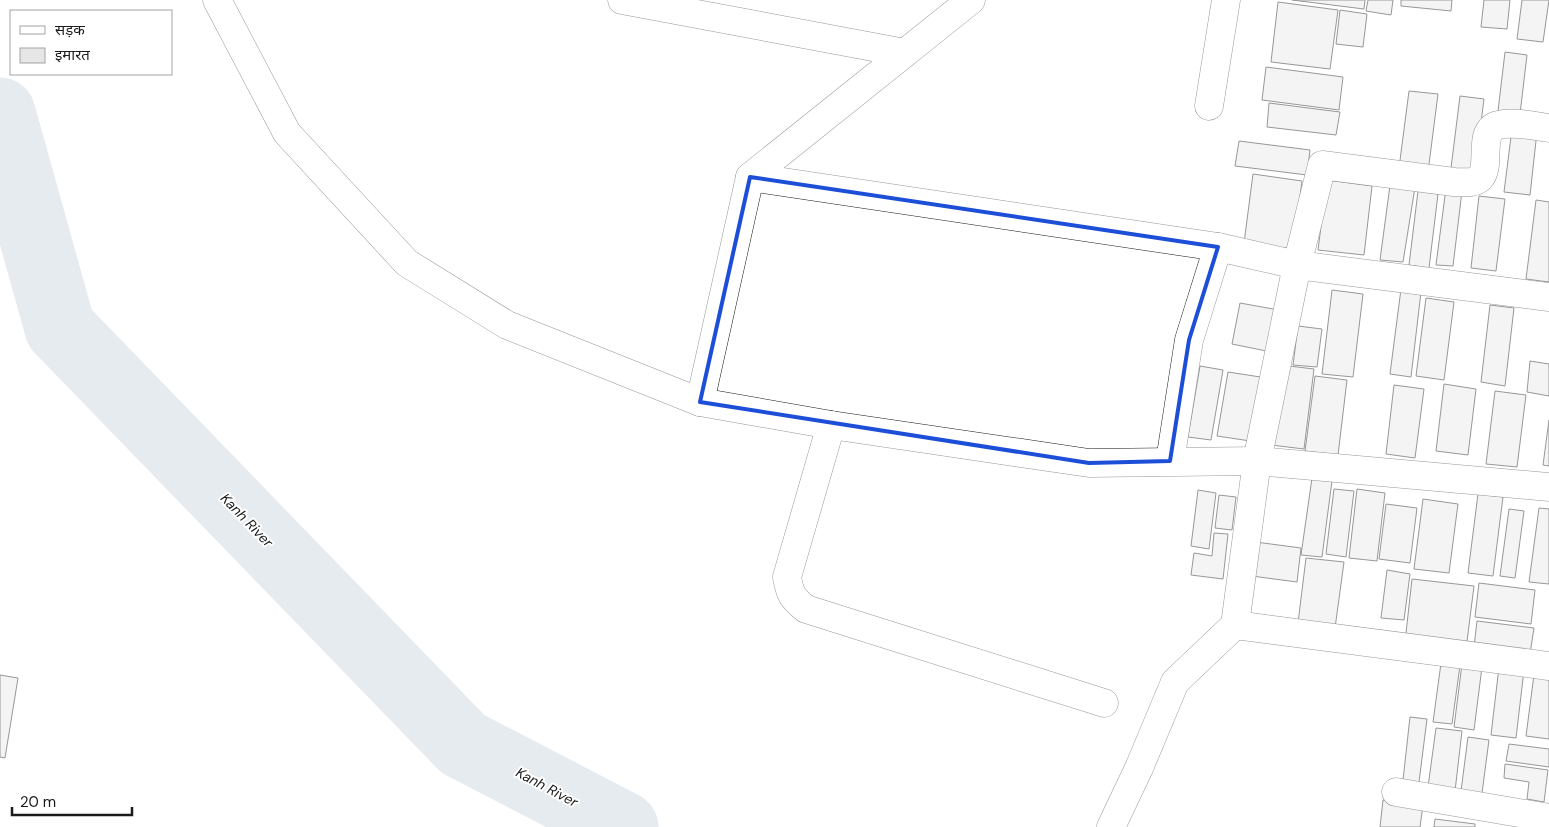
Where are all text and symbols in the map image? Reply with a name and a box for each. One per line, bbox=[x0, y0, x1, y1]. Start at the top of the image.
legend bbox=[10, 10, 172, 75]
text: सड़क bbox=[55, 20, 85, 40]
text: इमारत bbox=[55, 45, 90, 65]
water label: Kanh River bbox=[217, 489, 278, 551]
water label: Kanh River bbox=[513, 763, 582, 811]
scale bar bbox=[12, 784, 132, 816]
text: 20 m bbox=[20, 792, 56, 812]

